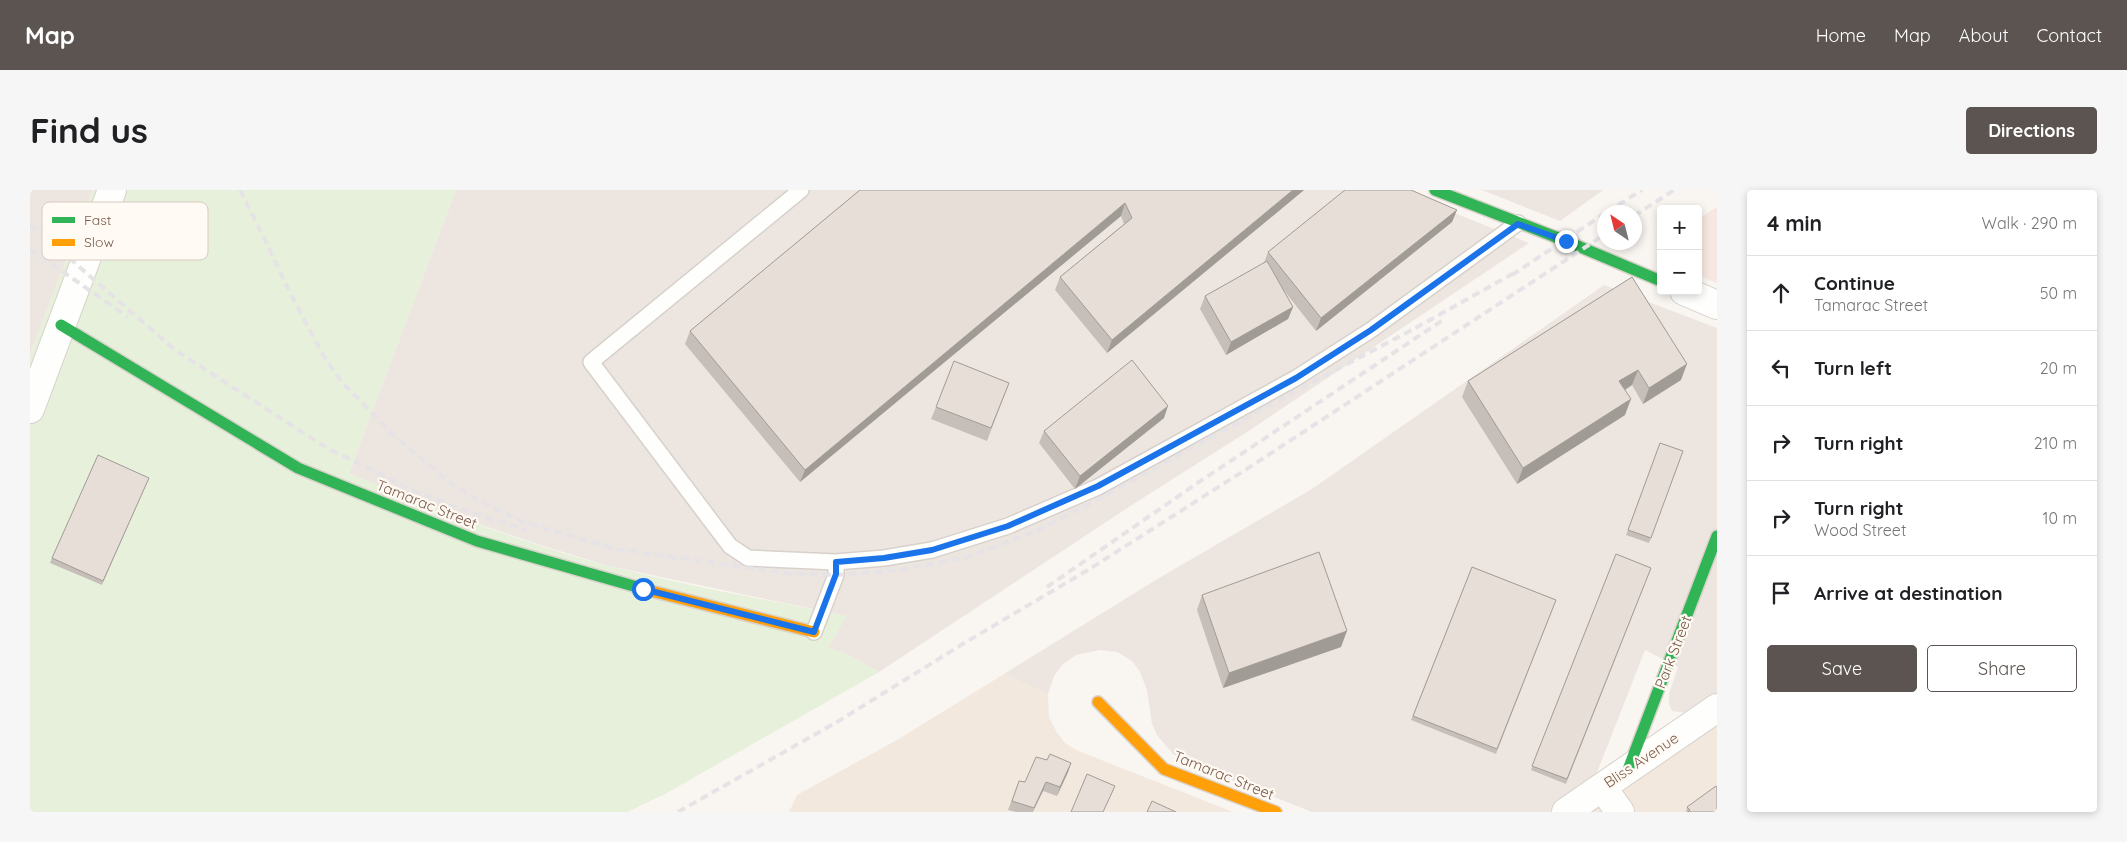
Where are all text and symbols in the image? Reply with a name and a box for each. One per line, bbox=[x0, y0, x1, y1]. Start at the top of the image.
text: Map bbox=[25, 20, 75, 50]
text: Home bbox=[1816, 24, 1866, 47]
text: Map bbox=[1894, 24, 1931, 47]
text: About bbox=[1959, 24, 2009, 47]
text: Contact bbox=[2037, 24, 2102, 47]
button: Directions bbox=[1966, 107, 2097, 154]
text: Find us bbox=[30, 108, 148, 152]
legend bbox=[42, 202, 208, 260]
north arrow bbox=[1597, 205, 1642, 250]
map controls bbox=[1657, 205, 1702, 295]
button: + bbox=[1657, 205, 1702, 250]
text: 4 min bbox=[1767, 210, 1822, 236]
text: Fast bbox=[84, 211, 112, 229]
text: Walk · 290 m bbox=[1982, 213, 2077, 233]
route end bbox=[1555, 230, 1578, 253]
text: Slow bbox=[84, 233, 114, 251]
button: − bbox=[1657, 250, 1702, 295]
text: Continue bbox=[1814, 271, 1895, 295]
icon: ahead bbox=[1767, 279, 1795, 307]
text: 50 m bbox=[2040, 283, 2077, 303]
text: Tamarac Street bbox=[1814, 295, 1928, 315]
icon: left bbox=[1767, 354, 1795, 382]
text: Turn left bbox=[1814, 356, 1892, 380]
text: 20 m bbox=[2040, 358, 2077, 378]
icon: right bbox=[1767, 429, 1795, 457]
text: Turn right bbox=[1814, 431, 1903, 455]
text: 210 m bbox=[2034, 433, 2077, 453]
street label: Tamarac Street bbox=[374, 475, 480, 533]
text: Turn right bbox=[1814, 496, 1903, 520]
icon: right bbox=[1767, 504, 1795, 532]
text: 10 m bbox=[2043, 508, 2077, 528]
text: Wood Street bbox=[1814, 520, 1906, 540]
route start bbox=[632, 578, 655, 601]
icon: arrive bbox=[1767, 579, 1795, 607]
text: Arrive at destination bbox=[1814, 581, 2003, 605]
street label: Park Street bbox=[1650, 613, 1696, 691]
button: Save bbox=[1767, 645, 1917, 692]
button: Share bbox=[1927, 645, 2077, 692]
street label: Bliss Avenue bbox=[1600, 728, 1682, 792]
street label: Tamarac Street bbox=[1171, 746, 1277, 804]

